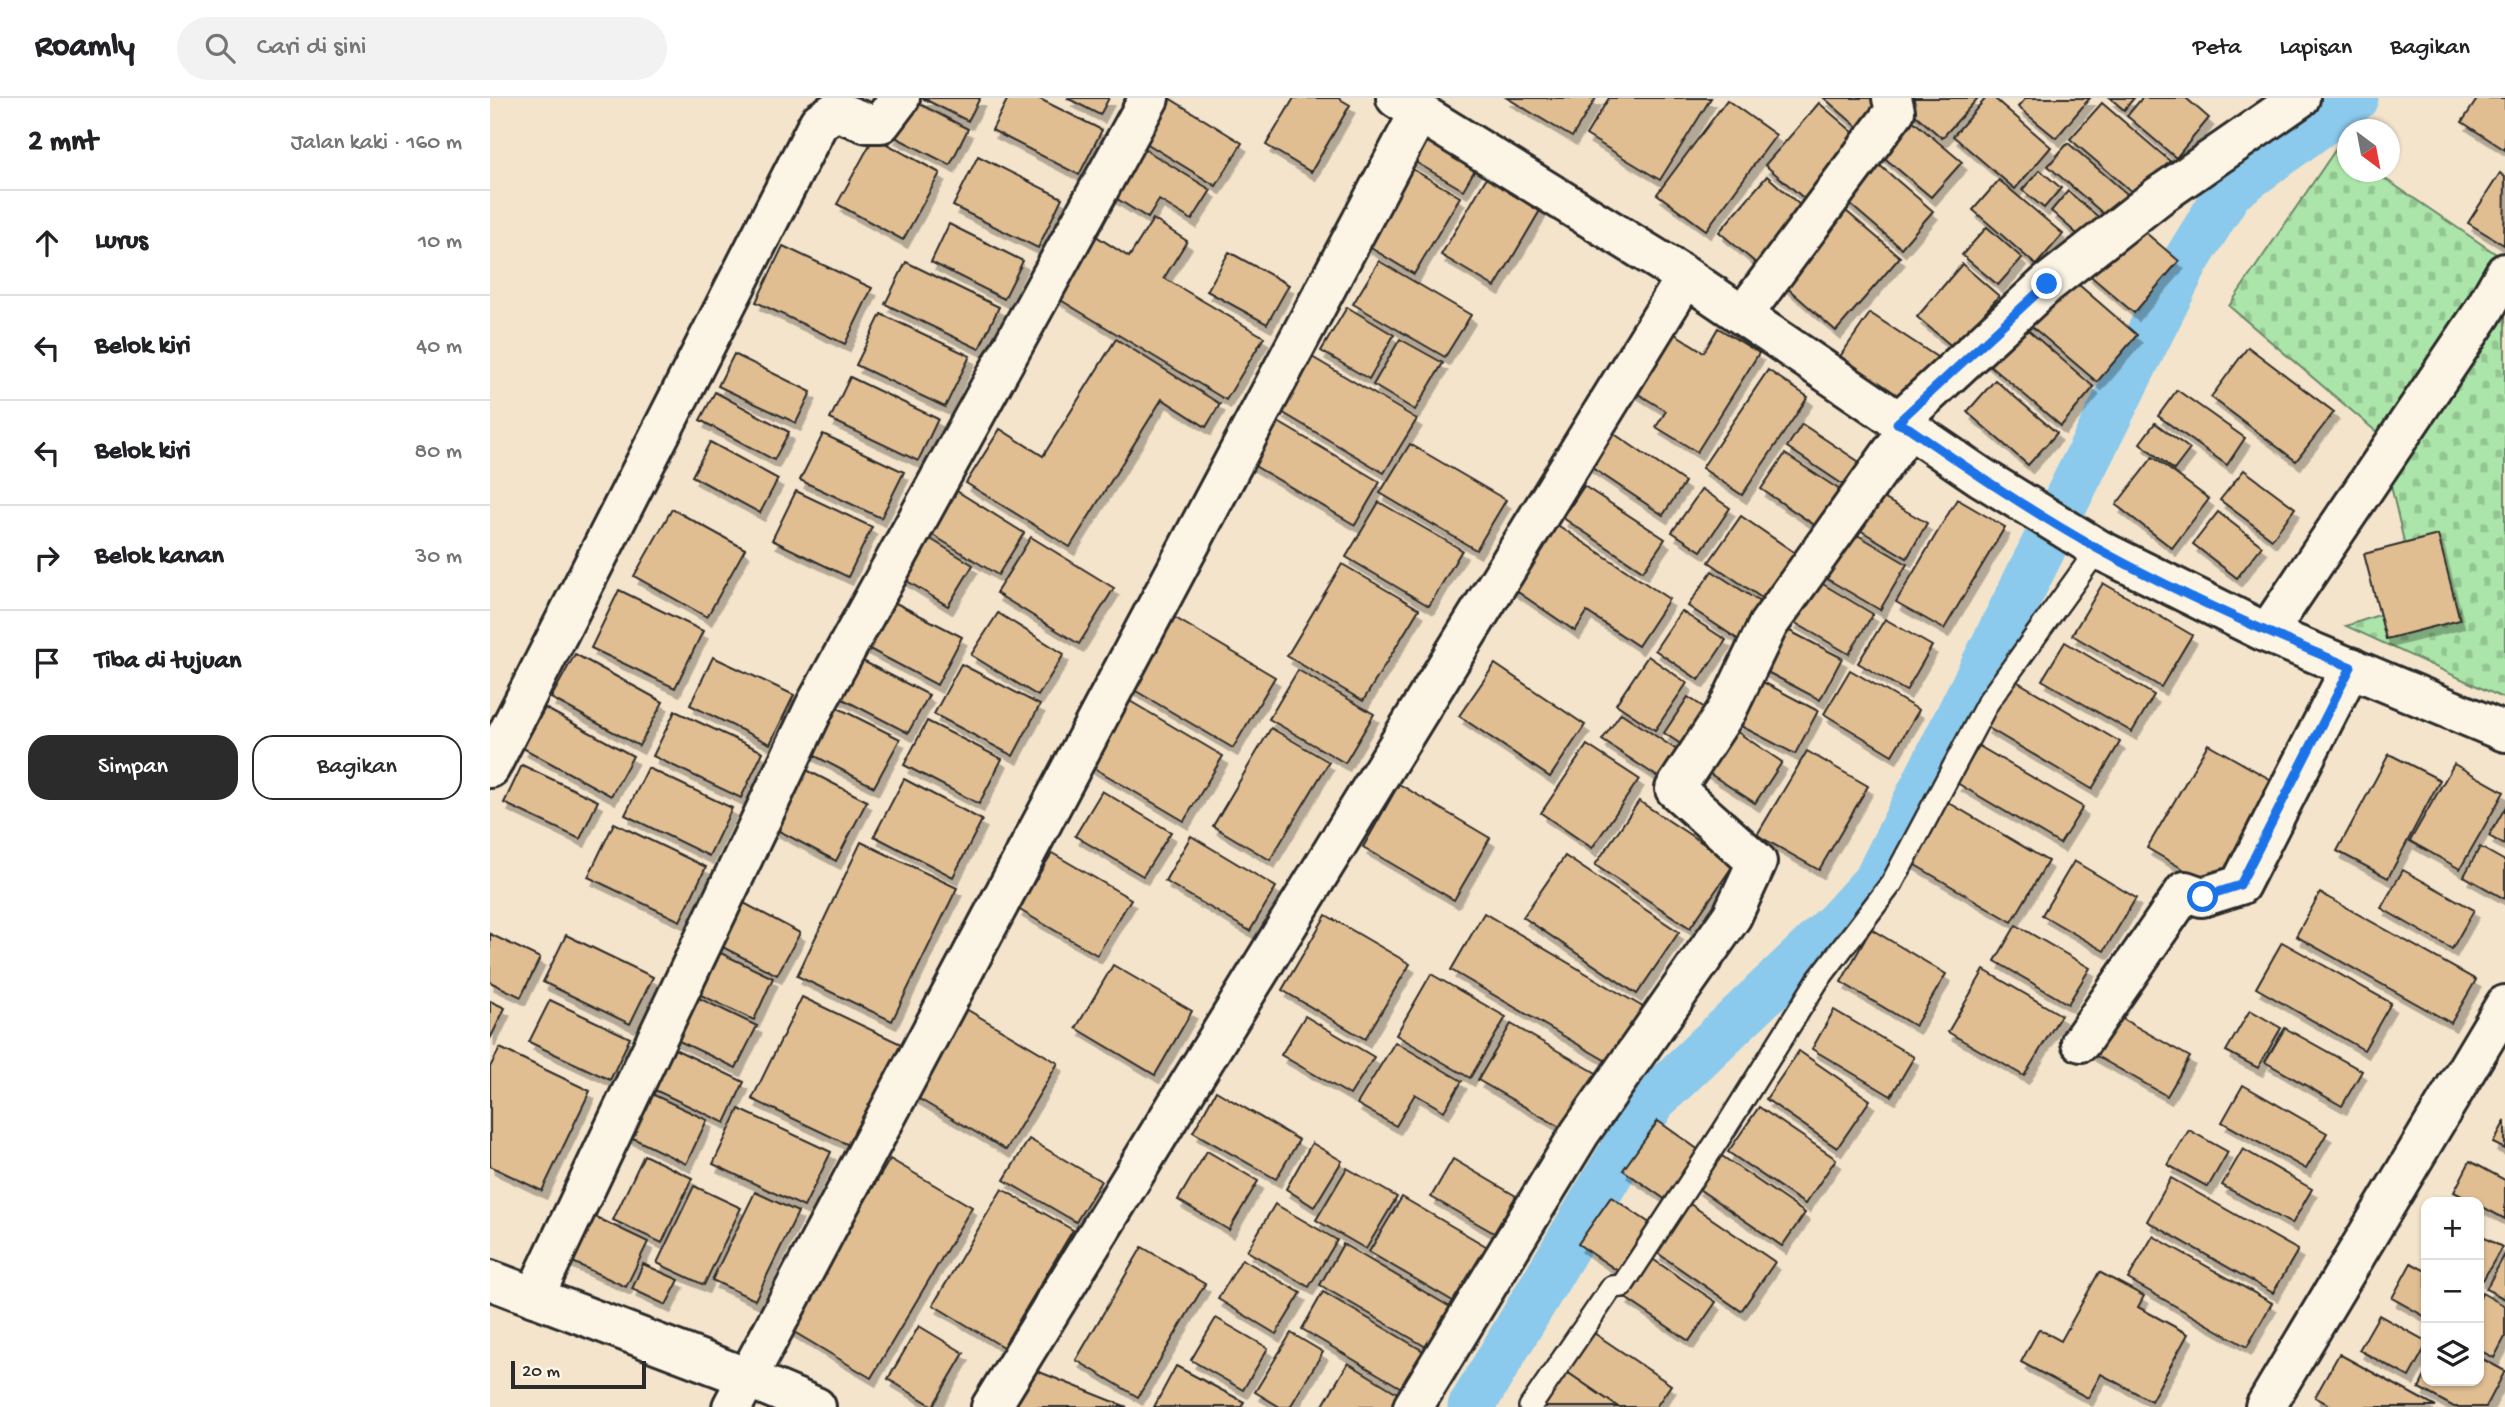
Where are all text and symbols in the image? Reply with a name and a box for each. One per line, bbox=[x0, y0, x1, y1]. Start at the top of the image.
search box bbox=[177, 17, 667, 80]
text: Roamly bbox=[35, 29, 135, 67]
icon: search bbox=[201, 29, 239, 67]
text: Cari di sini bbox=[257, 33, 366, 64]
text: Peta bbox=[2193, 34, 2241, 63]
text: Lapisan bbox=[2279, 34, 2352, 63]
text: Bagikan bbox=[2390, 34, 2470, 63]
north arrow bbox=[2337, 119, 2400, 182]
text: 2 mnt bbox=[28, 126, 98, 161]
text: Jalan kaki · 160 m bbox=[291, 130, 462, 157]
icon: ahead bbox=[28, 224, 66, 262]
text: Lurus bbox=[95, 227, 148, 258]
text: 10 m bbox=[418, 229, 462, 256]
route end bbox=[2031, 268, 2062, 299]
icon: left bbox=[28, 329, 66, 367]
text: Belok kiri bbox=[95, 332, 191, 363]
text: 40 m bbox=[416, 334, 462, 361]
icon: left bbox=[28, 434, 66, 472]
text: Belok kiri bbox=[95, 437, 191, 468]
text: 80 m bbox=[415, 439, 462, 466]
icon: right bbox=[28, 539, 66, 577]
text: Belok kanan bbox=[95, 542, 224, 573]
text: 30 m bbox=[415, 544, 462, 571]
icon: arrive bbox=[28, 644, 66, 682]
text: Tiba di tujuan bbox=[95, 647, 241, 678]
button: Simpan bbox=[28, 735, 238, 800]
button: Bagikan bbox=[252, 735, 462, 800]
route start bbox=[2187, 881, 2218, 912]
map controls bbox=[2421, 1197, 2484, 1386]
button: + bbox=[2421, 1197, 2484, 1260]
button: − bbox=[2421, 1260, 2484, 1323]
button: layers bbox=[2421, 1323, 2484, 1386]
scale bar bbox=[511, 1358, 646, 1390]
text: 20 m bbox=[522, 1361, 560, 1384]

